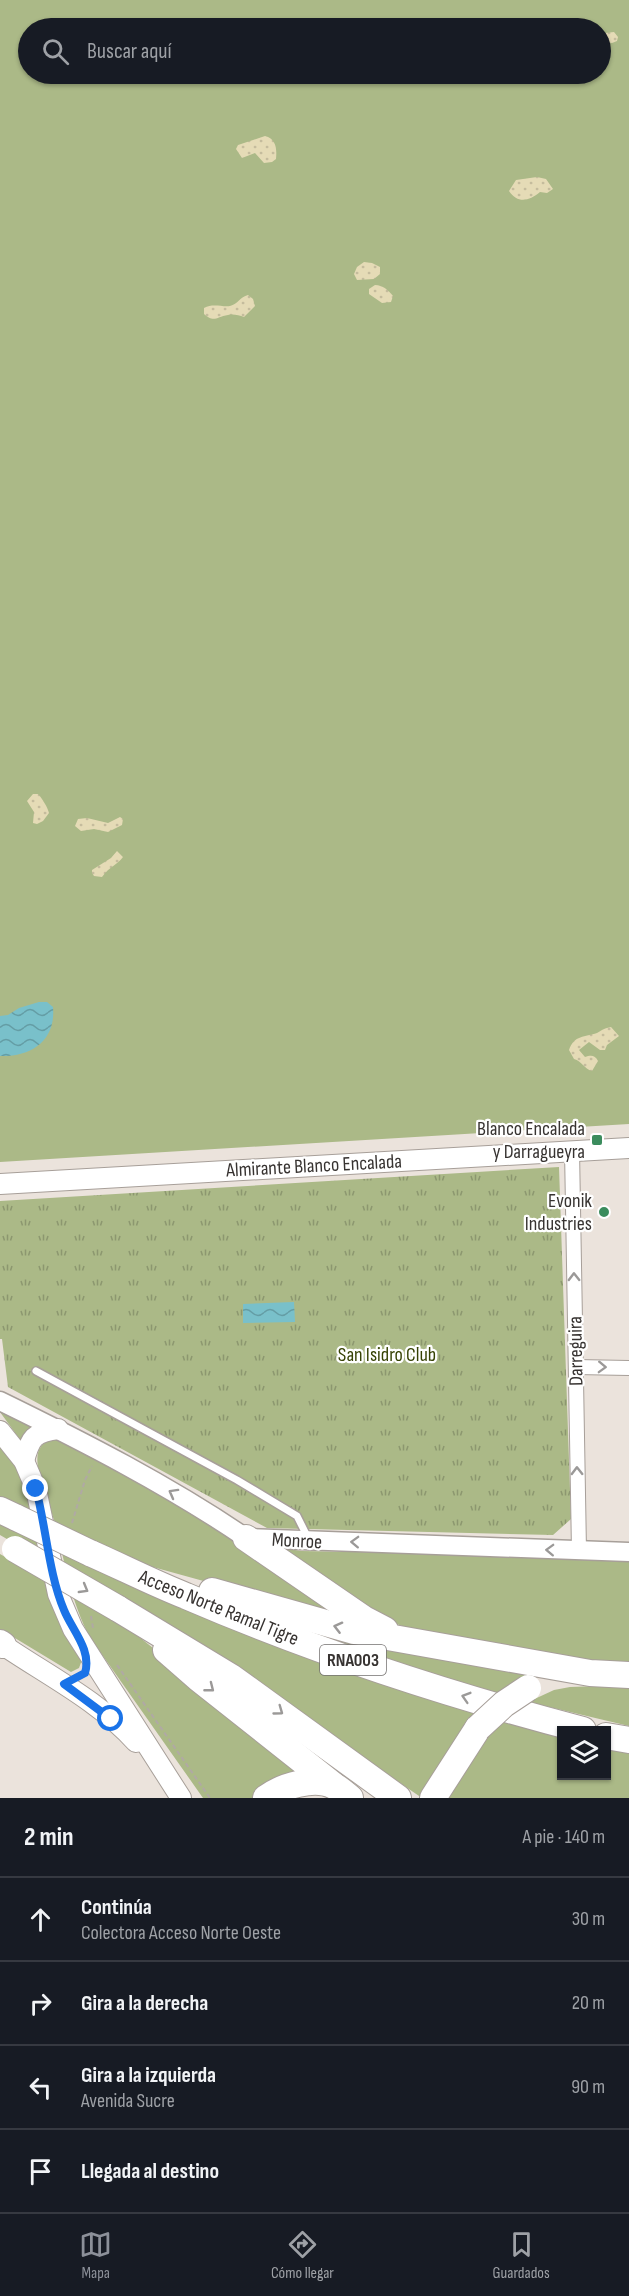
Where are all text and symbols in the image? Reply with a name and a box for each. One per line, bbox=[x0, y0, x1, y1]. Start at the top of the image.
search box bbox=[18, 18, 611, 84]
icon: search bbox=[39, 35, 72, 68]
text: Buscar aquí bbox=[87, 38, 172, 65]
place label: Blanco Encalada y Darragueyra bbox=[477, 1117, 585, 1164]
marker: Blanco Encalada y Darragueyra bbox=[590, 1133, 604, 1147]
street label: Almirante Blanco Encalada bbox=[225, 1149, 403, 1183]
place label: Evonik Industries bbox=[525, 1189, 592, 1236]
marker: Evonik Industries bbox=[597, 1205, 611, 1219]
one-way arrow bbox=[568, 1272, 580, 1281]
street label: Darreguira bbox=[563, 1316, 589, 1386]
park label: San Isidro Club bbox=[338, 1343, 436, 1367]
one-way arrow bbox=[598, 1361, 607, 1374]
one-way arrow bbox=[571, 1467, 584, 1476]
route end bbox=[22, 1475, 48, 1501]
one-way arrow bbox=[168, 1488, 179, 1500]
street label: Monroe bbox=[271, 1528, 323, 1554]
one-way arrow bbox=[350, 1536, 359, 1549]
one-way arrow bbox=[545, 1543, 554, 1556]
street label: Acceso Norte Ramal Tigre bbox=[134, 1565, 302, 1651]
one-way arrow bbox=[78, 1582, 88, 1593]
one-way arrow bbox=[333, 1622, 343, 1635]
road number: RNA003 bbox=[320, 1645, 386, 1675]
one-way arrow bbox=[203, 1681, 214, 1692]
one-way arrow bbox=[461, 1692, 472, 1704]
one-way arrow bbox=[272, 1704, 283, 1715]
route start bbox=[97, 1705, 123, 1731]
map controls bbox=[557, 1726, 611, 1780]
button: layers bbox=[557, 1726, 611, 1780]
text: 2 min bbox=[24, 1822, 74, 1853]
text: A pie · 140 m bbox=[523, 1825, 605, 1849]
text: Continúa bbox=[81, 1894, 152, 1921]
icon: ahead bbox=[24, 1903, 57, 1936]
text: 30 m bbox=[572, 1907, 605, 1931]
text: Colectora Acceso Norte Oeste bbox=[81, 1921, 281, 1945]
icon: right bbox=[24, 1987, 57, 2020]
text: Gira a la derecha bbox=[81, 1990, 208, 2017]
text: 20 m bbox=[572, 1991, 605, 2015]
text: Gira a la izquierda bbox=[81, 2062, 216, 2089]
icon: left bbox=[24, 2071, 57, 2104]
text: 90 m bbox=[571, 2075, 605, 2099]
text: Avenida Sucre bbox=[81, 2089, 175, 2113]
icon: arrive bbox=[24, 2155, 57, 2188]
text: Llegada al destino bbox=[81, 2158, 219, 2185]
tab: Mapa bbox=[79, 2228, 112, 2283]
tab: Cómo llegar bbox=[271, 2228, 334, 2283]
tab: Guardados bbox=[493, 2228, 550, 2283]

